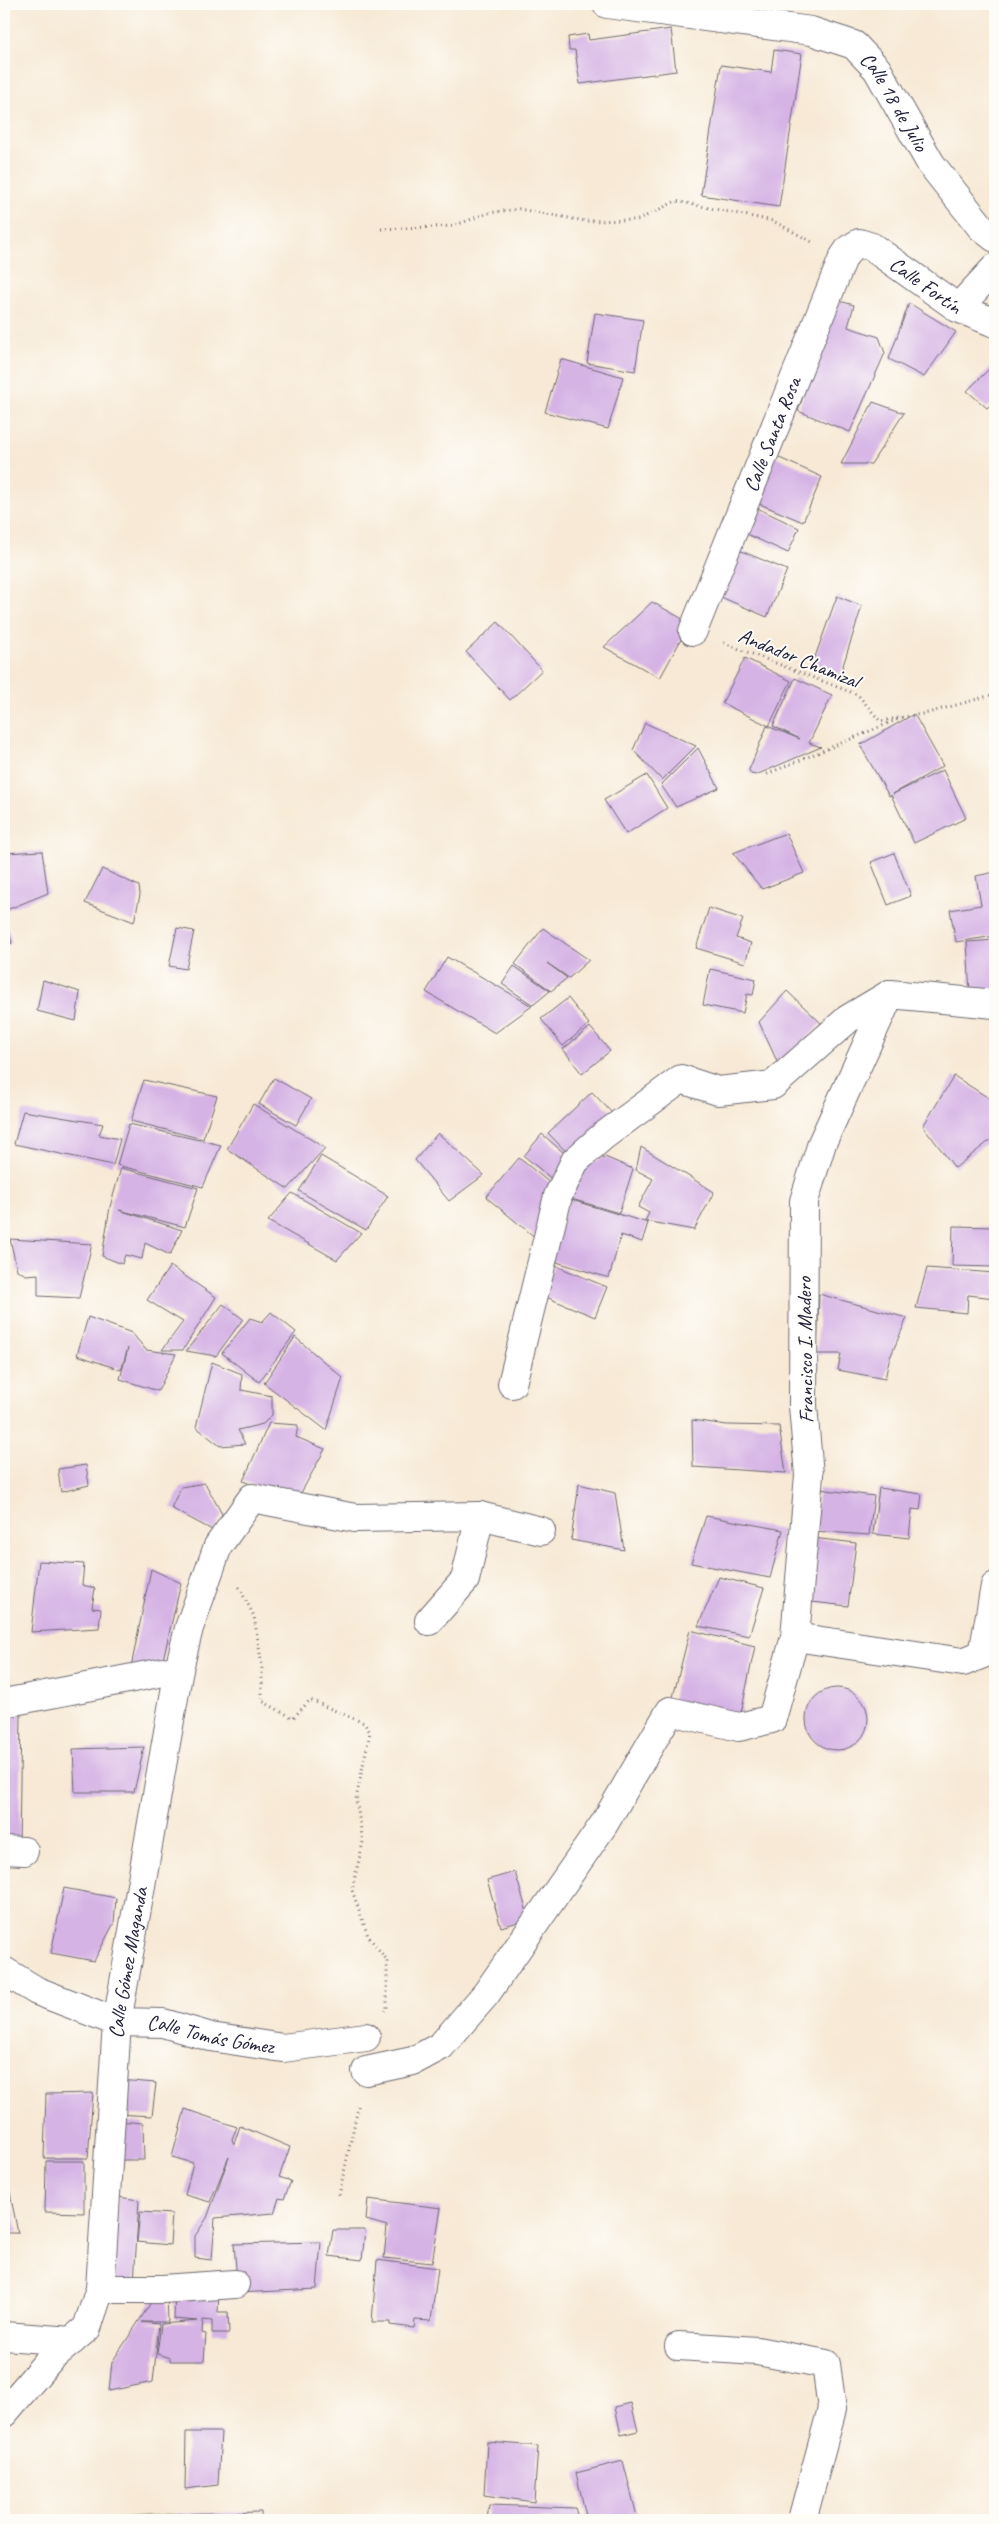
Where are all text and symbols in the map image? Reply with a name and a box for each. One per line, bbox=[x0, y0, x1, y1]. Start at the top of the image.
street label: Calle 18 de Julio bbox=[854, 46, 935, 157]
street label: Calle Fortín bbox=[885, 251, 967, 320]
street label: Calle Santa Rosa bbox=[737, 371, 808, 495]
street label: Andador Chamizal bbox=[735, 622, 866, 695]
street label: Francisco I. Madero bbox=[791, 1275, 819, 1423]
street label: Calle Gómez Maganda bbox=[103, 1883, 154, 2039]
street label: Calle Tomás Gómez bbox=[147, 2010, 278, 2060]

